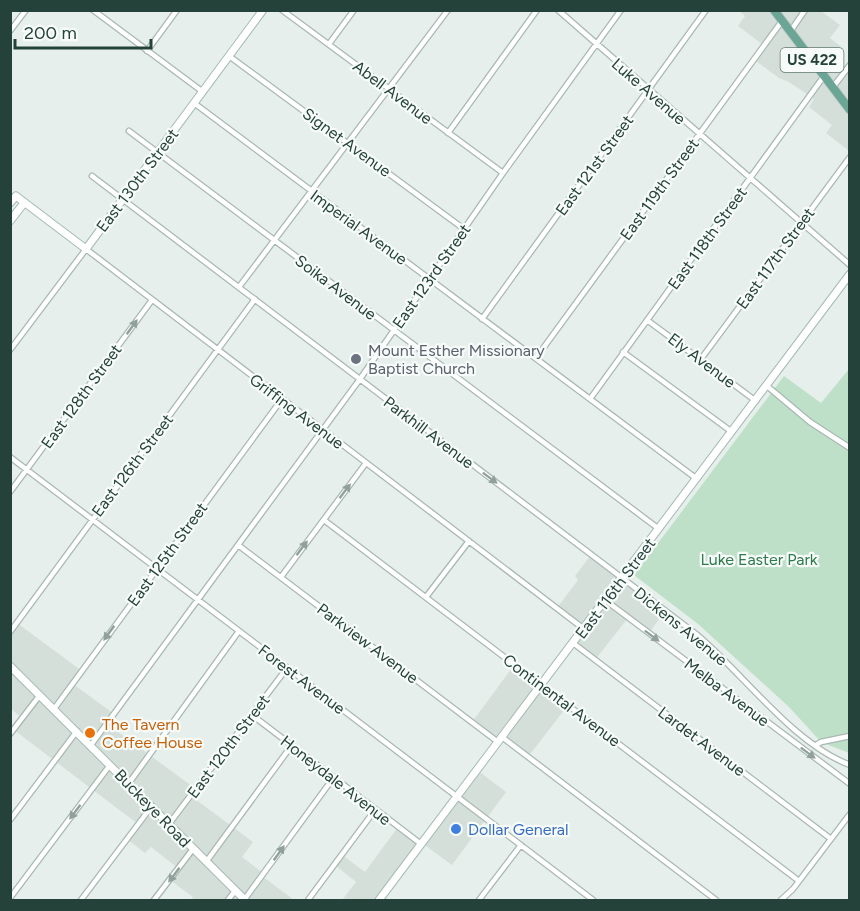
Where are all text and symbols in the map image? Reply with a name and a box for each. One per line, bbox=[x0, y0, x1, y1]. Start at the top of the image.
scale bar bbox=[15, 12, 152, 50]
text: 200 m bbox=[24, 22, 77, 44]
road number: US 422 bbox=[780, 48, 844, 72]
street label: Luke Avenue bbox=[608, 54, 690, 129]
street label: Abell Avenue bbox=[349, 57, 436, 128]
street label: Signet Avenue bbox=[299, 104, 395, 181]
street label: East 121st Street bbox=[552, 111, 637, 219]
street label: East 130th Street bbox=[92, 125, 182, 236]
street label: East 119th Street bbox=[616, 135, 703, 244]
street label: East 118th Street bbox=[664, 183, 751, 293]
street label: Imperial Avenue bbox=[307, 186, 411, 269]
street label: East 117th Street bbox=[732, 204, 819, 313]
street label: East 123rd Street bbox=[388, 221, 474, 332]
street label: Soika Avenue bbox=[291, 251, 380, 324]
one-way arrow bbox=[126, 319, 138, 335]
street label: Ely Avenue bbox=[664, 329, 739, 392]
street label: East 128th Street bbox=[37, 340, 126, 452]
place label: Mount Esther Missionary Baptist Church bbox=[368, 341, 545, 378]
marker: Mount Esther Missionary Baptist Church bbox=[349, 352, 363, 366]
street label: Griffing Avenue bbox=[246, 370, 348, 453]
street label: Parkhill Avenue bbox=[380, 392, 478, 473]
street label: East 126th Street bbox=[88, 410, 177, 520]
one-way arrow bbox=[483, 472, 498, 484]
one-way arrow bbox=[339, 484, 351, 500]
street label: East 125th Street bbox=[123, 499, 211, 610]
street label: East 116th Street bbox=[571, 534, 659, 642]
one-way arrow bbox=[296, 541, 308, 556]
park label: Luke Easter Park bbox=[700, 550, 818, 569]
street label: Dickens Avenue bbox=[630, 583, 731, 670]
street label: Parkview Avenue bbox=[313, 599, 422, 688]
one-way arrow bbox=[104, 625, 116, 640]
one-way arrow bbox=[645, 629, 660, 641]
street label: Forest Avenue bbox=[255, 641, 349, 718]
street label: Continental Avenue bbox=[499, 650, 624, 751]
street label: Melba Avenue bbox=[680, 654, 773, 731]
street label: East 120th Street bbox=[183, 691, 273, 802]
street label: Lardet Avenue bbox=[654, 702, 749, 780]
place label: The Tavern Coffee House bbox=[102, 715, 203, 752]
marker: The Tavern Coffee House bbox=[83, 726, 97, 740]
street label: Honeydale Avenue bbox=[277, 731, 395, 830]
one-way arrow bbox=[801, 746, 816, 758]
street label: Buckeye Road bbox=[111, 765, 195, 851]
one-way arrow bbox=[70, 804, 82, 819]
place label: Dollar General bbox=[468, 820, 569, 839]
marker: Dollar General bbox=[449, 822, 463, 836]
one-way arrow bbox=[272, 845, 284, 860]
one-way arrow bbox=[168, 867, 180, 882]

